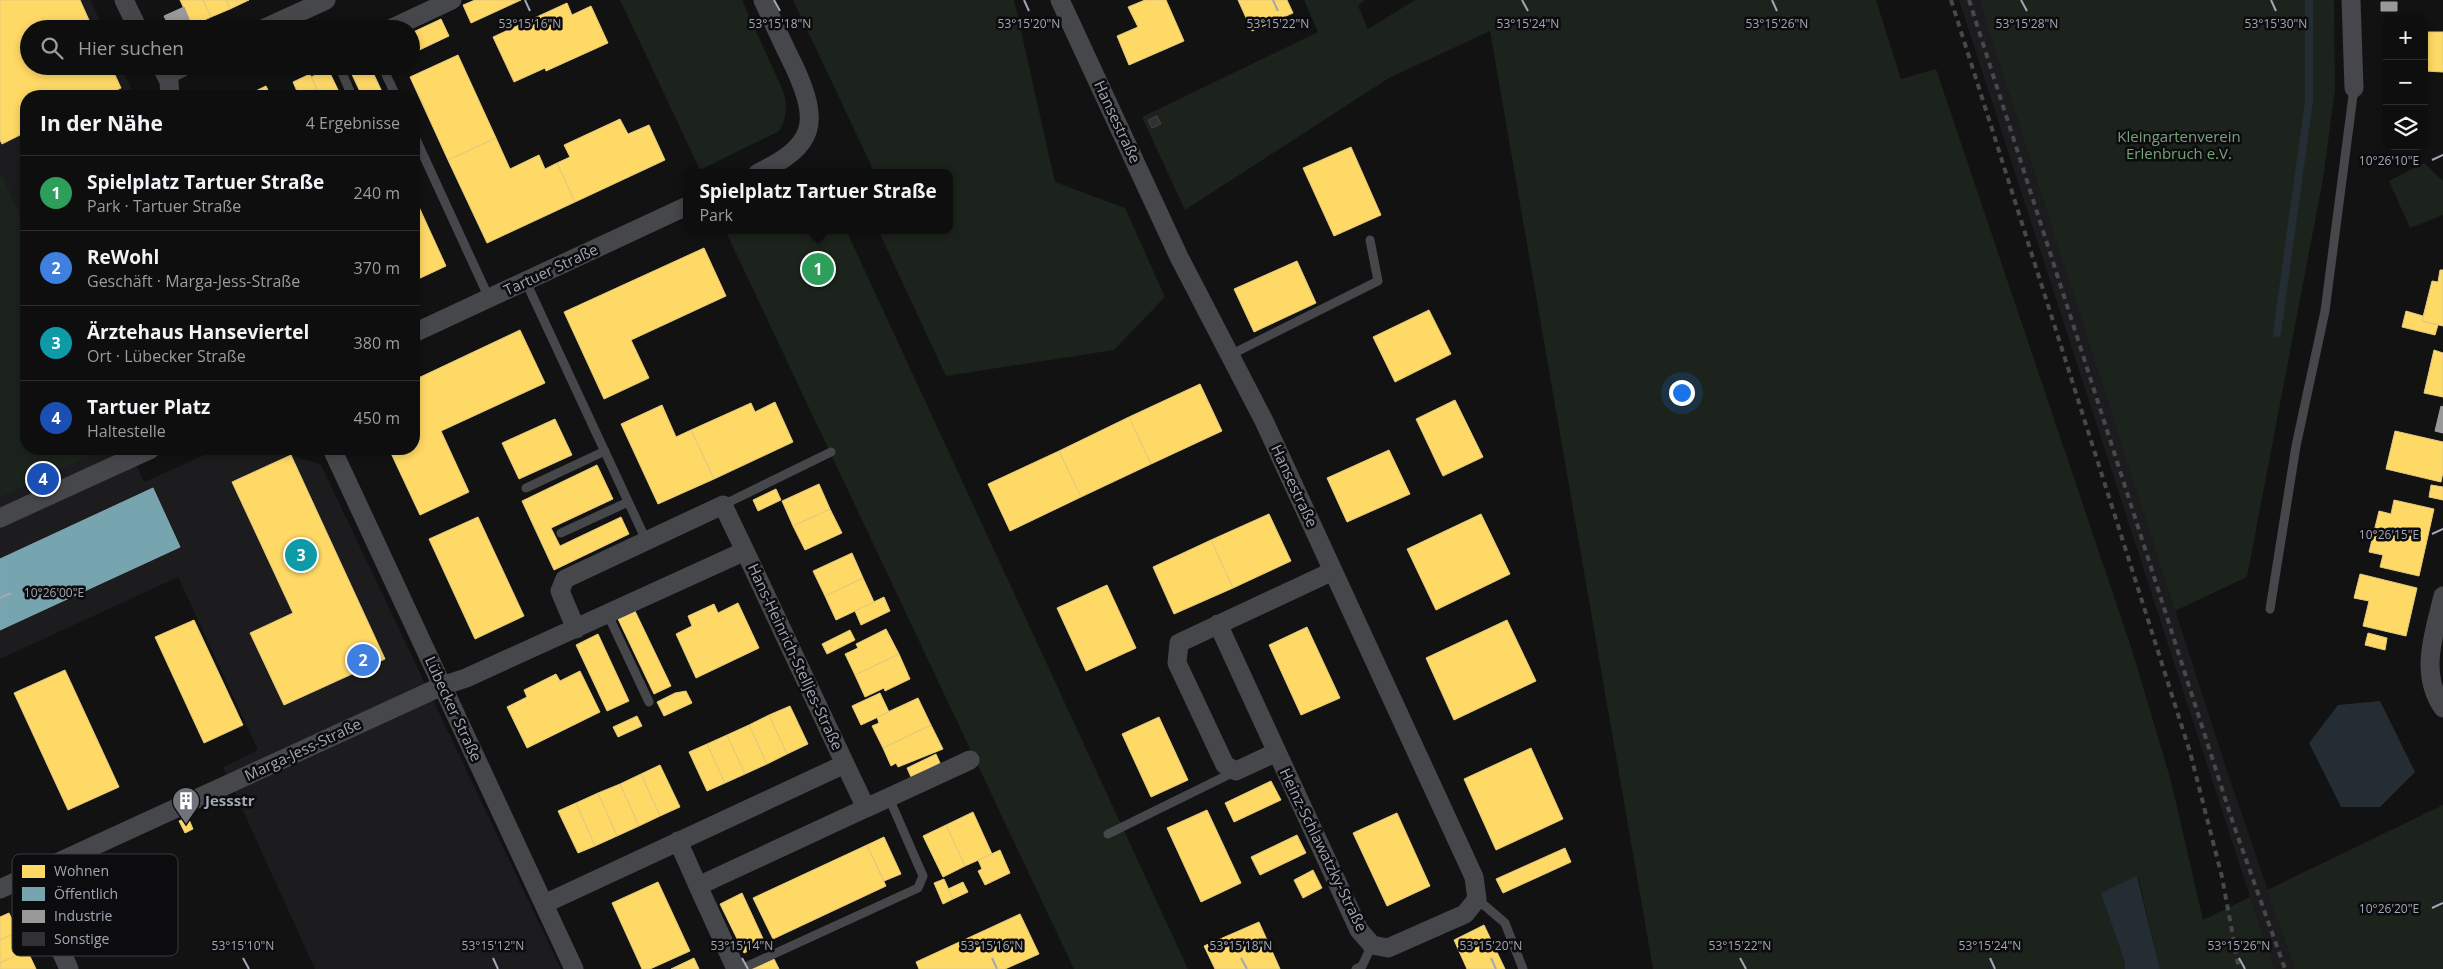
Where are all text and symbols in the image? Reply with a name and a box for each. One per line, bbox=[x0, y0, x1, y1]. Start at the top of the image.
text: 53°15'16"N bbox=[499, 15, 561, 32]
text: 53°15'18"N bbox=[749, 15, 811, 32]
text: 53°15'20"N bbox=[998, 15, 1060, 32]
text: 53°15'22"N bbox=[1247, 15, 1309, 32]
text: 53°15'24"N bbox=[1497, 15, 1559, 32]
text: 53°15'26"N bbox=[1746, 15, 1808, 32]
text: 53°15'28"N bbox=[1996, 15, 2058, 32]
text: 53°15'30"N bbox=[2245, 15, 2307, 32]
map controls bbox=[2383, 15, 2428, 150]
button: + bbox=[2383, 15, 2428, 60]
search box bbox=[20, 20, 420, 75]
icon: search bbox=[38, 34, 66, 62]
text: Hier suchen bbox=[78, 35, 184, 61]
button: − bbox=[2383, 60, 2428, 105]
street label: Hansestraße bbox=[1090, 77, 1146, 166]
button: layers bbox=[2383, 105, 2428, 150]
text: In der Nähe bbox=[40, 109, 163, 137]
text: 4 Ergebnisse bbox=[306, 112, 400, 134]
park label: Kleingartenverein Erlenbruch e.V. bbox=[2117, 126, 2241, 163]
text: 10°26'10"E bbox=[2359, 152, 2419, 169]
text: Spielplatz Tartuer Straße bbox=[87, 169, 324, 195]
popup bbox=[683, 169, 953, 234]
text: Spielplatz Tartuer Straße bbox=[699, 178, 937, 204]
text: 1 bbox=[51, 182, 61, 204]
text: 240 m bbox=[354, 182, 400, 204]
text: Park · Tartuer Straße bbox=[87, 195, 241, 217]
text: Park bbox=[699, 204, 733, 226]
street label: Tartuer Straße bbox=[500, 239, 601, 300]
text: ReWohl bbox=[87, 244, 159, 270]
pin: 1 bbox=[802, 250, 834, 288]
text: 2 bbox=[51, 257, 61, 279]
text: 370 m bbox=[354, 257, 400, 279]
text: Geschäft · Marga-Jess-Straße bbox=[87, 270, 300, 292]
text: Ärztehaus Hanseviertel bbox=[87, 319, 309, 345]
text: 3 bbox=[51, 332, 61, 354]
text: 380 m bbox=[354, 332, 400, 354]
text: Ort · Lübecker Straße bbox=[87, 345, 246, 367]
your location bbox=[1669, 380, 1695, 406]
text: Tartuer Platz bbox=[87, 394, 210, 420]
text: 4 bbox=[51, 407, 61, 429]
text: 450 m bbox=[354, 407, 400, 429]
text: Haltestelle bbox=[87, 420, 166, 442]
street label: Hansestraße bbox=[1267, 441, 1323, 530]
pin: 4 bbox=[27, 460, 59, 498]
text: 10°26'15"E bbox=[2359, 526, 2419, 543]
pin: 3 bbox=[285, 536, 317, 574]
street label: Hans-Heinrich-Stelljes-Straße bbox=[744, 560, 848, 753]
text: 10°26'00"E bbox=[24, 584, 84, 601]
pin: 2 bbox=[347, 641, 379, 679]
street label: Lübecker Straße bbox=[421, 653, 487, 764]
street label: Marga-Jess-Straße bbox=[241, 713, 364, 785]
street label: Heinz-Schlawatzky-Straße bbox=[1276, 765, 1372, 935]
building icon: Jessstr bbox=[171, 786, 201, 825]
place label: Jessstr bbox=[203, 790, 255, 810]
legend bbox=[12, 854, 178, 956]
text: Wohnen bbox=[54, 861, 109, 880]
text: Öffentlich bbox=[54, 884, 118, 903]
text: 10°26'20"E bbox=[2359, 900, 2419, 917]
text: Industrie bbox=[54, 906, 113, 925]
text: Sonstige bbox=[54, 929, 109, 948]
text: 53°15'10"N bbox=[212, 937, 274, 954]
text: 53°15'12"N bbox=[462, 937, 524, 954]
text: 53°15'14"N bbox=[711, 937, 773, 954]
text: 53°15'16"N bbox=[961, 937, 1023, 954]
text: 53°15'18"N bbox=[1210, 937, 1272, 954]
text: 53°15'20"N bbox=[1460, 937, 1522, 954]
text: 53°15'22"N bbox=[1709, 937, 1771, 954]
text: 53°15'24"N bbox=[1959, 937, 2021, 954]
text: 53°15'26"N bbox=[2208, 937, 2270, 954]

